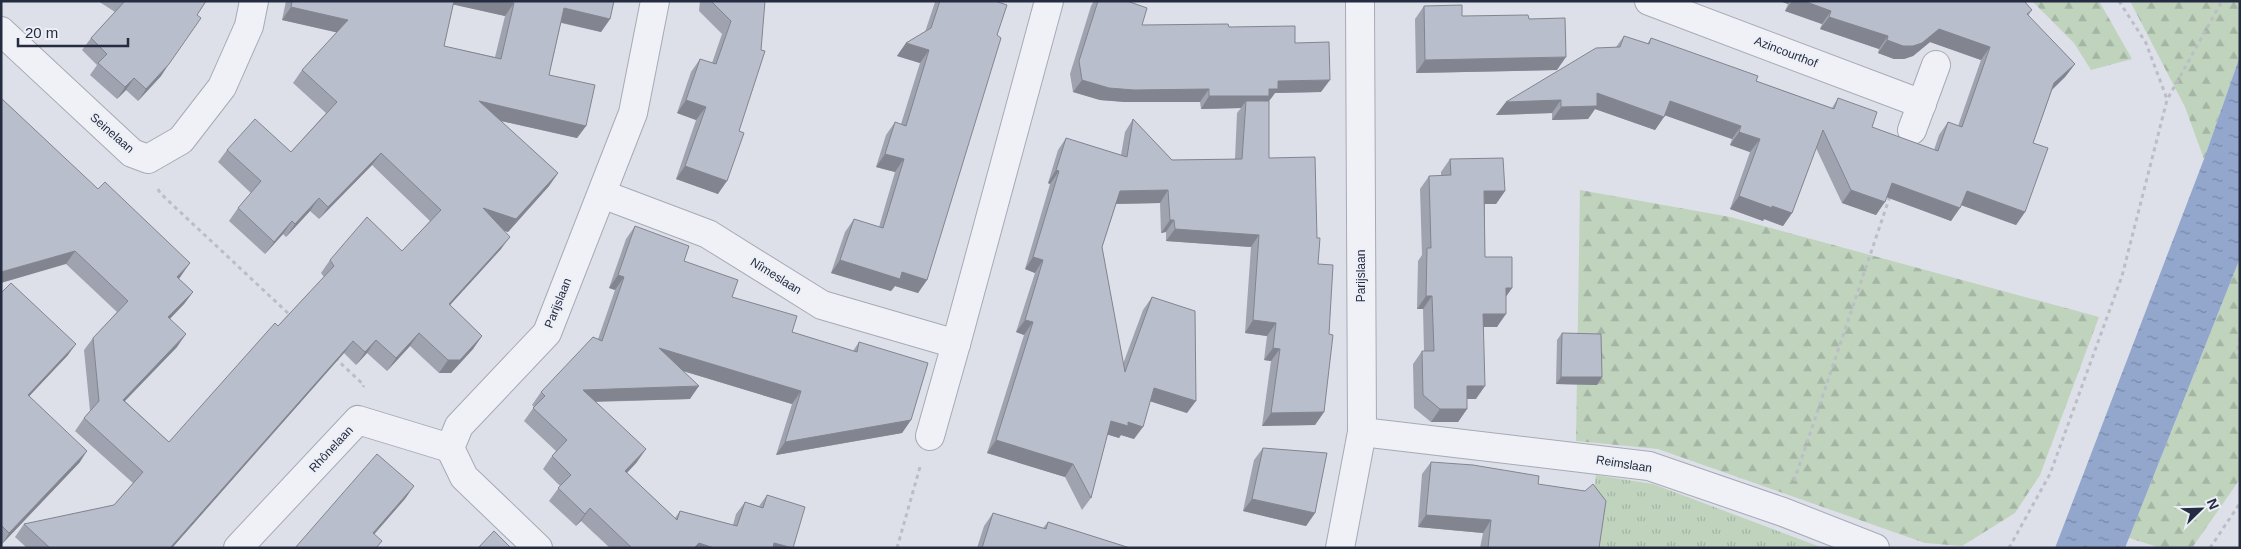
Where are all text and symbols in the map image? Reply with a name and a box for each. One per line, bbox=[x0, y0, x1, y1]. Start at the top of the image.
scale bar bbox=[18, 15, 128, 47]
text: 20 m bbox=[25, 24, 58, 41]
street label: Azincourthof bbox=[1752, 34, 1820, 71]
street label: Seinelaan bbox=[87, 110, 137, 156]
street label: Parijslaan bbox=[1354, 250, 1368, 302]
street label: Nîmeslaan bbox=[748, 255, 804, 297]
street label: Parijslaan bbox=[542, 276, 574, 330]
street label: Rhônelaan bbox=[306, 423, 356, 475]
street label: Reimslaan bbox=[1595, 453, 1653, 475]
north arrow bbox=[2176, 484, 2226, 534]
text: N bbox=[2204, 496, 2222, 512]

